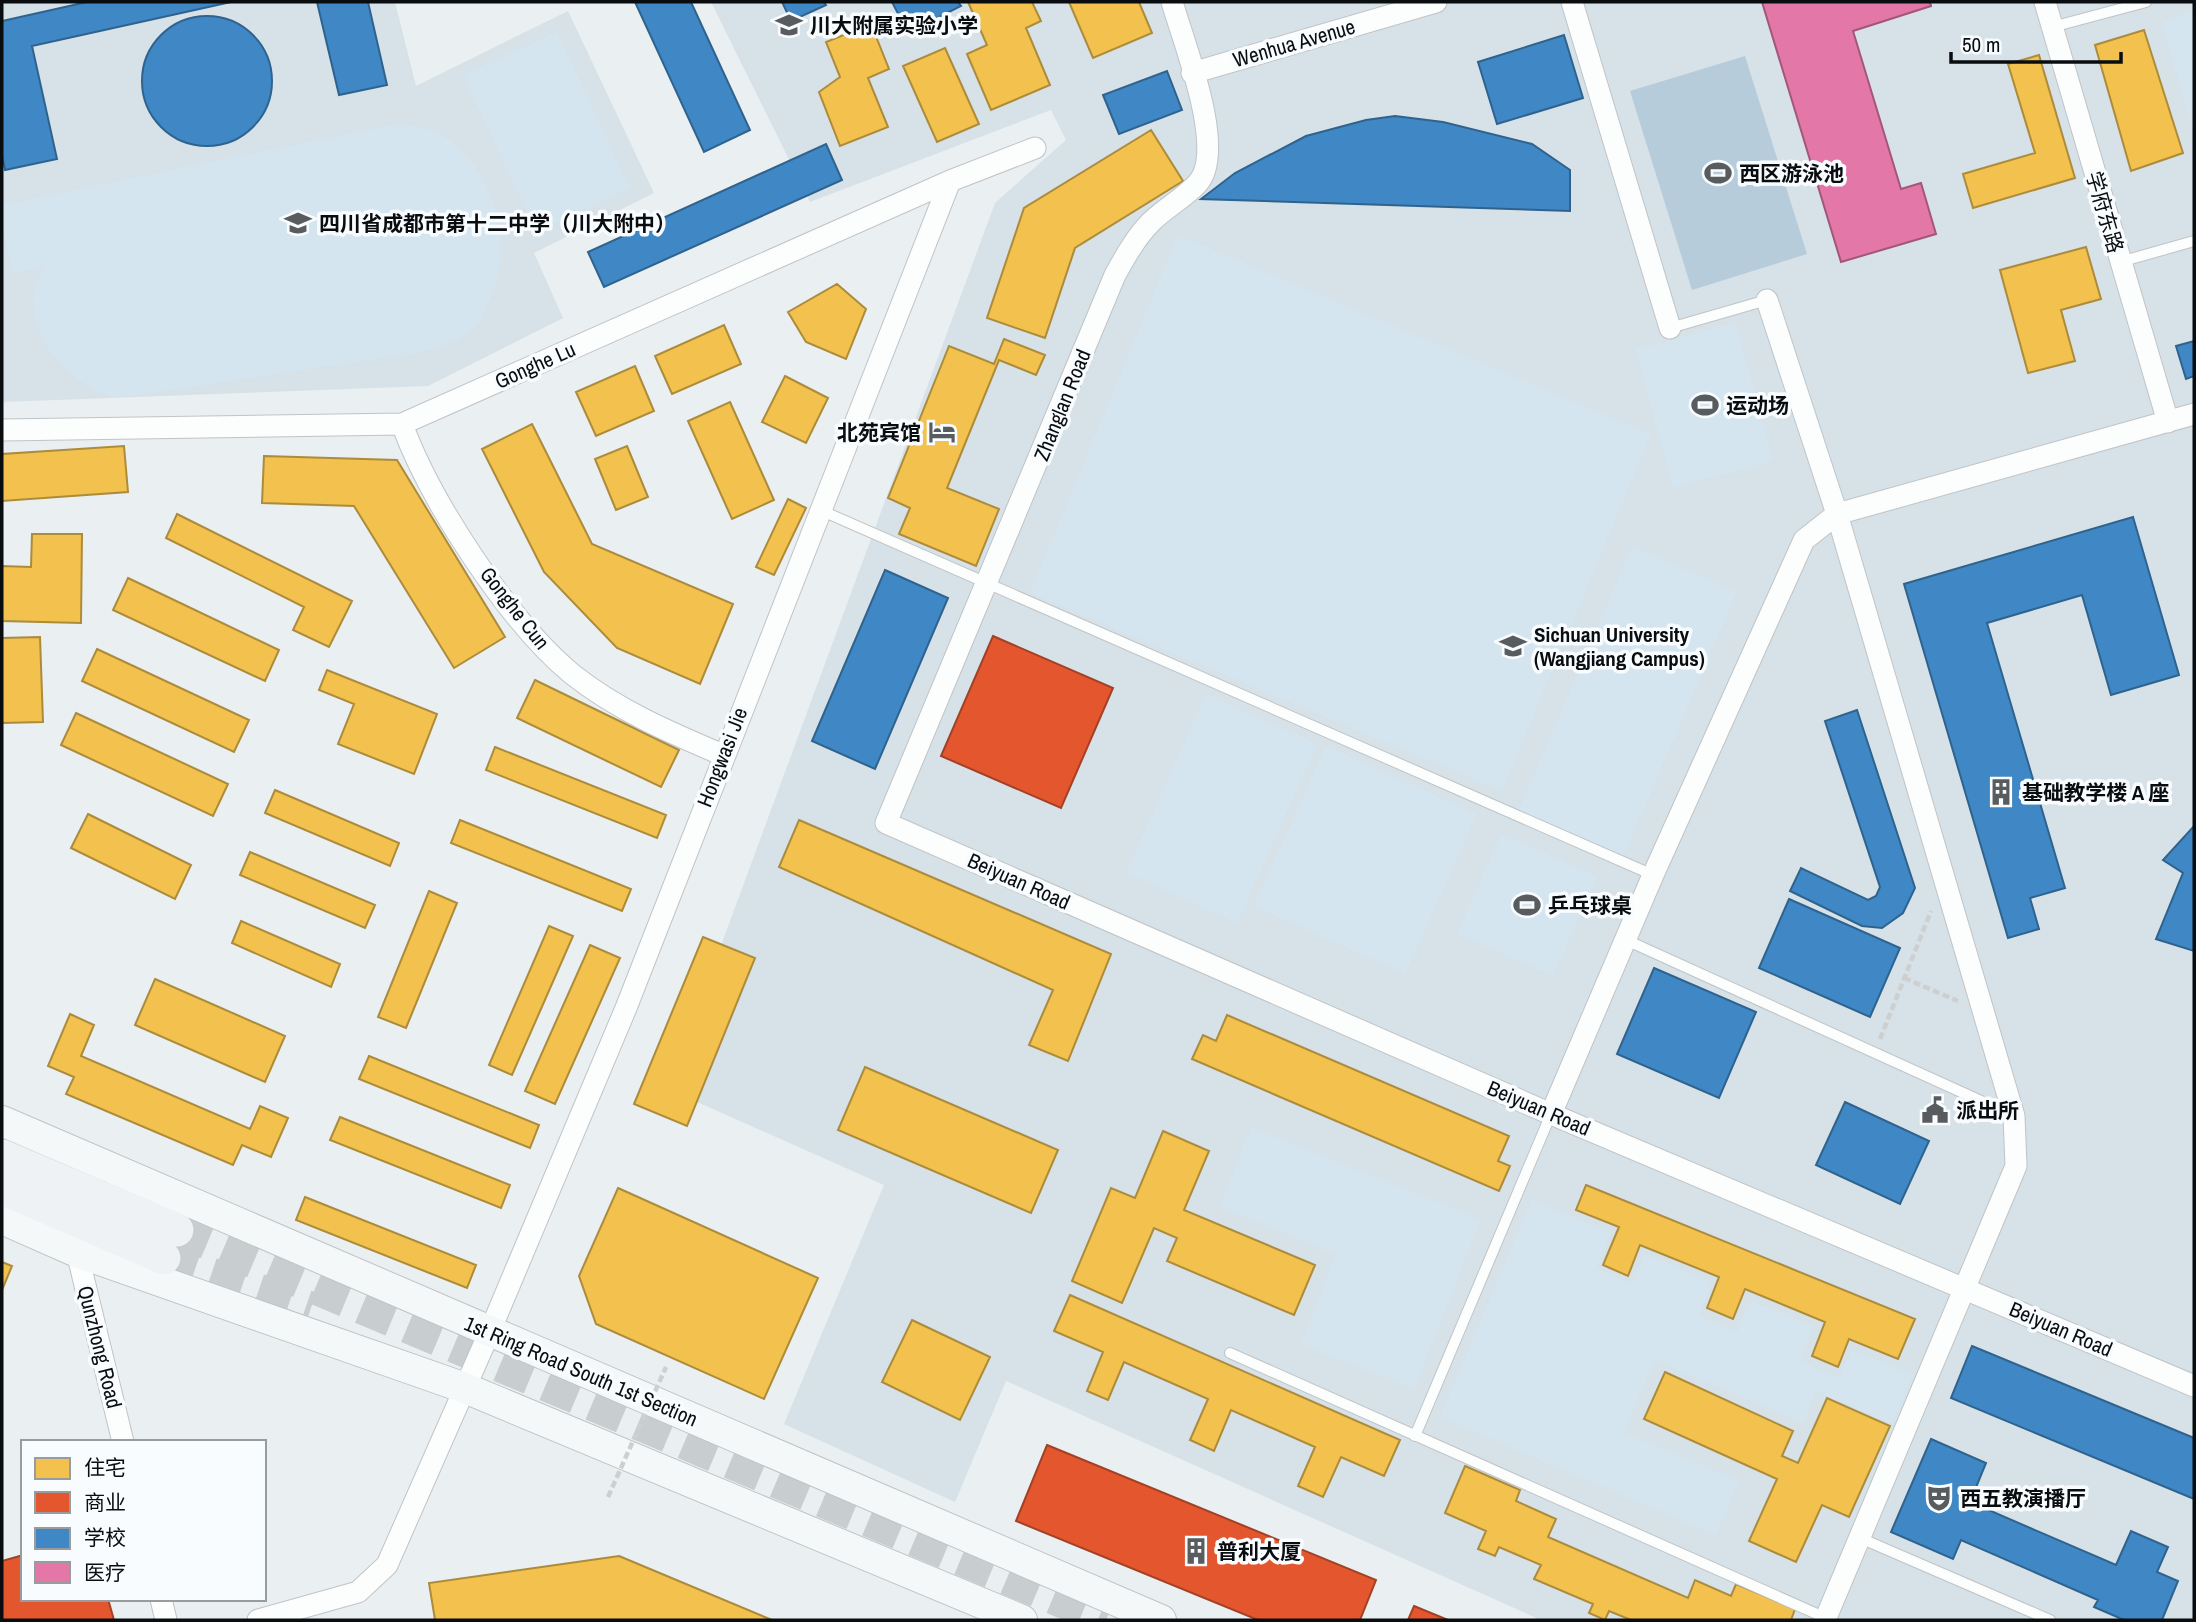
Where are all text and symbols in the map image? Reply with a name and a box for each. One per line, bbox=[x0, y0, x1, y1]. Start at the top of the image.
school or university icon: 川大附属实验小学 bbox=[774, 10, 804, 40]
place label: 川大附属实验小学 bbox=[810, 11, 978, 40]
street label: Wenhua Avenue bbox=[1230, 12, 1358, 74]
scale bar bbox=[1951, 21, 2121, 65]
text: 50 m bbox=[1962, 30, 2000, 59]
sports icon: 西区游泳池 bbox=[1703, 158, 1733, 188]
place label: 西区游泳池 bbox=[1739, 159, 1844, 188]
street label: 学府东路 bbox=[2079, 168, 2131, 256]
school or university icon: 四川省成都市第十二中学（川大附中） bbox=[283, 208, 313, 238]
place label: 四川省成都市第十二中学（川大附中） bbox=[319, 209, 676, 238]
street label: Gonghe Lu bbox=[490, 334, 580, 396]
street label: Zhanglan Road bbox=[1027, 345, 1097, 465]
sports icon: 运动场 bbox=[1690, 390, 1720, 420]
place label: 运动场 bbox=[1726, 391, 1789, 420]
hotel icon: 北苑宾馆 bbox=[927, 417, 957, 447]
place label: 北苑宾馆 bbox=[837, 418, 921, 447]
street label: Gonghe Cun bbox=[474, 561, 556, 655]
place label: Sichuan University (Wangjiang Campus) bbox=[1534, 620, 1705, 673]
school or university icon: Sichuan University (Wangjiang Campus) bbox=[1498, 631, 1528, 661]
street label: Hongwasi Jie bbox=[690, 703, 754, 811]
building icon: 基础教学楼 A 座 bbox=[1986, 777, 2016, 807]
place label: 基础教学楼 A 座 bbox=[2022, 778, 2169, 807]
street label: Beiyuan Road bbox=[963, 846, 1075, 916]
sports icon: 乒乓球桌 bbox=[1512, 890, 1542, 920]
place label: 乒乓球桌 bbox=[1548, 891, 1632, 920]
street label: Beiyuan Road bbox=[1483, 1073, 1595, 1143]
public building icon: 派出所 bbox=[1920, 1095, 1950, 1125]
place label: 派出所 bbox=[1956, 1096, 2019, 1125]
street label: Qunzhong Road bbox=[71, 1283, 129, 1411]
street label: Beiyuan Road bbox=[2005, 1294, 2117, 1364]
street label: 1st Ring Road South 1st Section bbox=[460, 1309, 702, 1433]
legend bbox=[21, 1440, 266, 1601]
text: 住宅 bbox=[84, 1453, 126, 1482]
theatre icon: 西五教演播厅 bbox=[1924, 1483, 1954, 1513]
place label: 西五教演播厅 bbox=[1960, 1484, 2086, 1513]
text: 商业 bbox=[84, 1488, 126, 1517]
text: 学校 bbox=[84, 1523, 126, 1552]
building icon: 普利大厦 bbox=[1181, 1536, 1211, 1566]
place label: 普利大厦 bbox=[1217, 1537, 1301, 1566]
text: 医疗 bbox=[84, 1558, 126, 1587]

